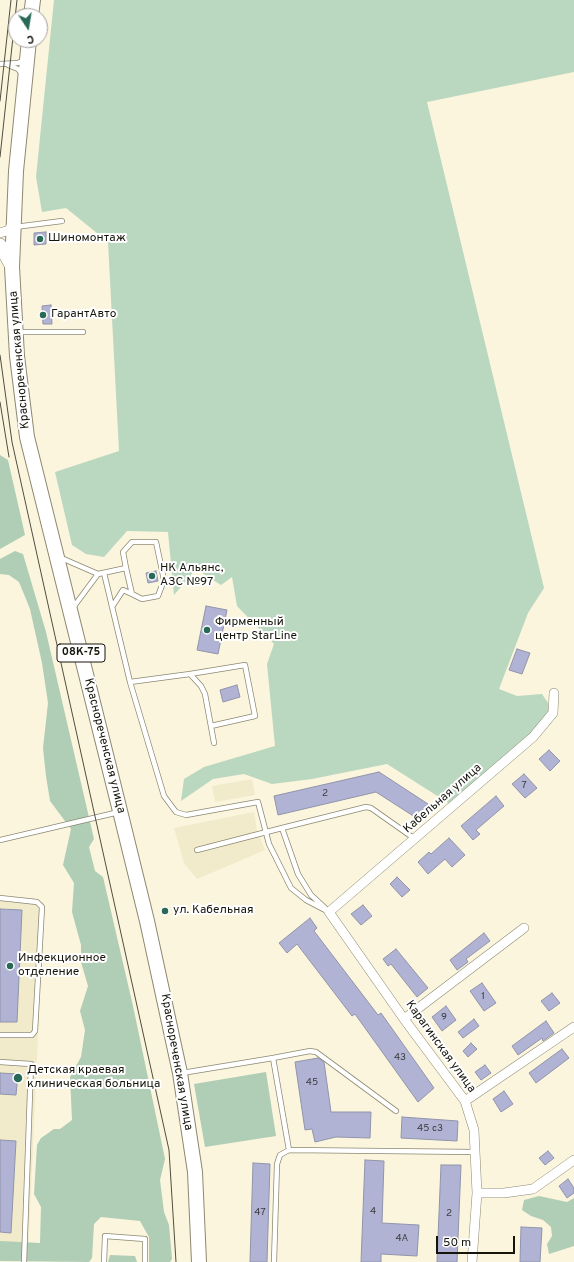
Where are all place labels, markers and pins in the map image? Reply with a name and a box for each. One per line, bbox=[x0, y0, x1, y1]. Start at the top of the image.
place label: Шиномонтаж bbox=[48, 232, 126, 246]
marker: Шиномонтаж bbox=[35, 234, 45, 244]
place label: ГарантАвто bbox=[51, 308, 116, 322]
marker: ГарантАвто bbox=[38, 310, 48, 320]
place label: НК Альянс, АЗС №97 bbox=[160, 562, 223, 590]
marker: НК Альянс, АЗС №97 bbox=[147, 571, 157, 581]
place label: Фирменный центр StarLine bbox=[215, 616, 297, 644]
marker: Фирменный центр StarLine bbox=[202, 625, 212, 635]
place label: ул. Кабельная bbox=[173, 904, 254, 918]
marker: ул. Кабельная bbox=[160, 906, 170, 916]
place label: Инфекционное отделение bbox=[18, 952, 106, 980]
marker: Инфекционное отделение bbox=[5, 961, 15, 971]
place label: Детская краевая клиническая больница bbox=[27, 1064, 160, 1092]
marker: Детская краевая клиническая больница bbox=[12, 1072, 24, 1084]

